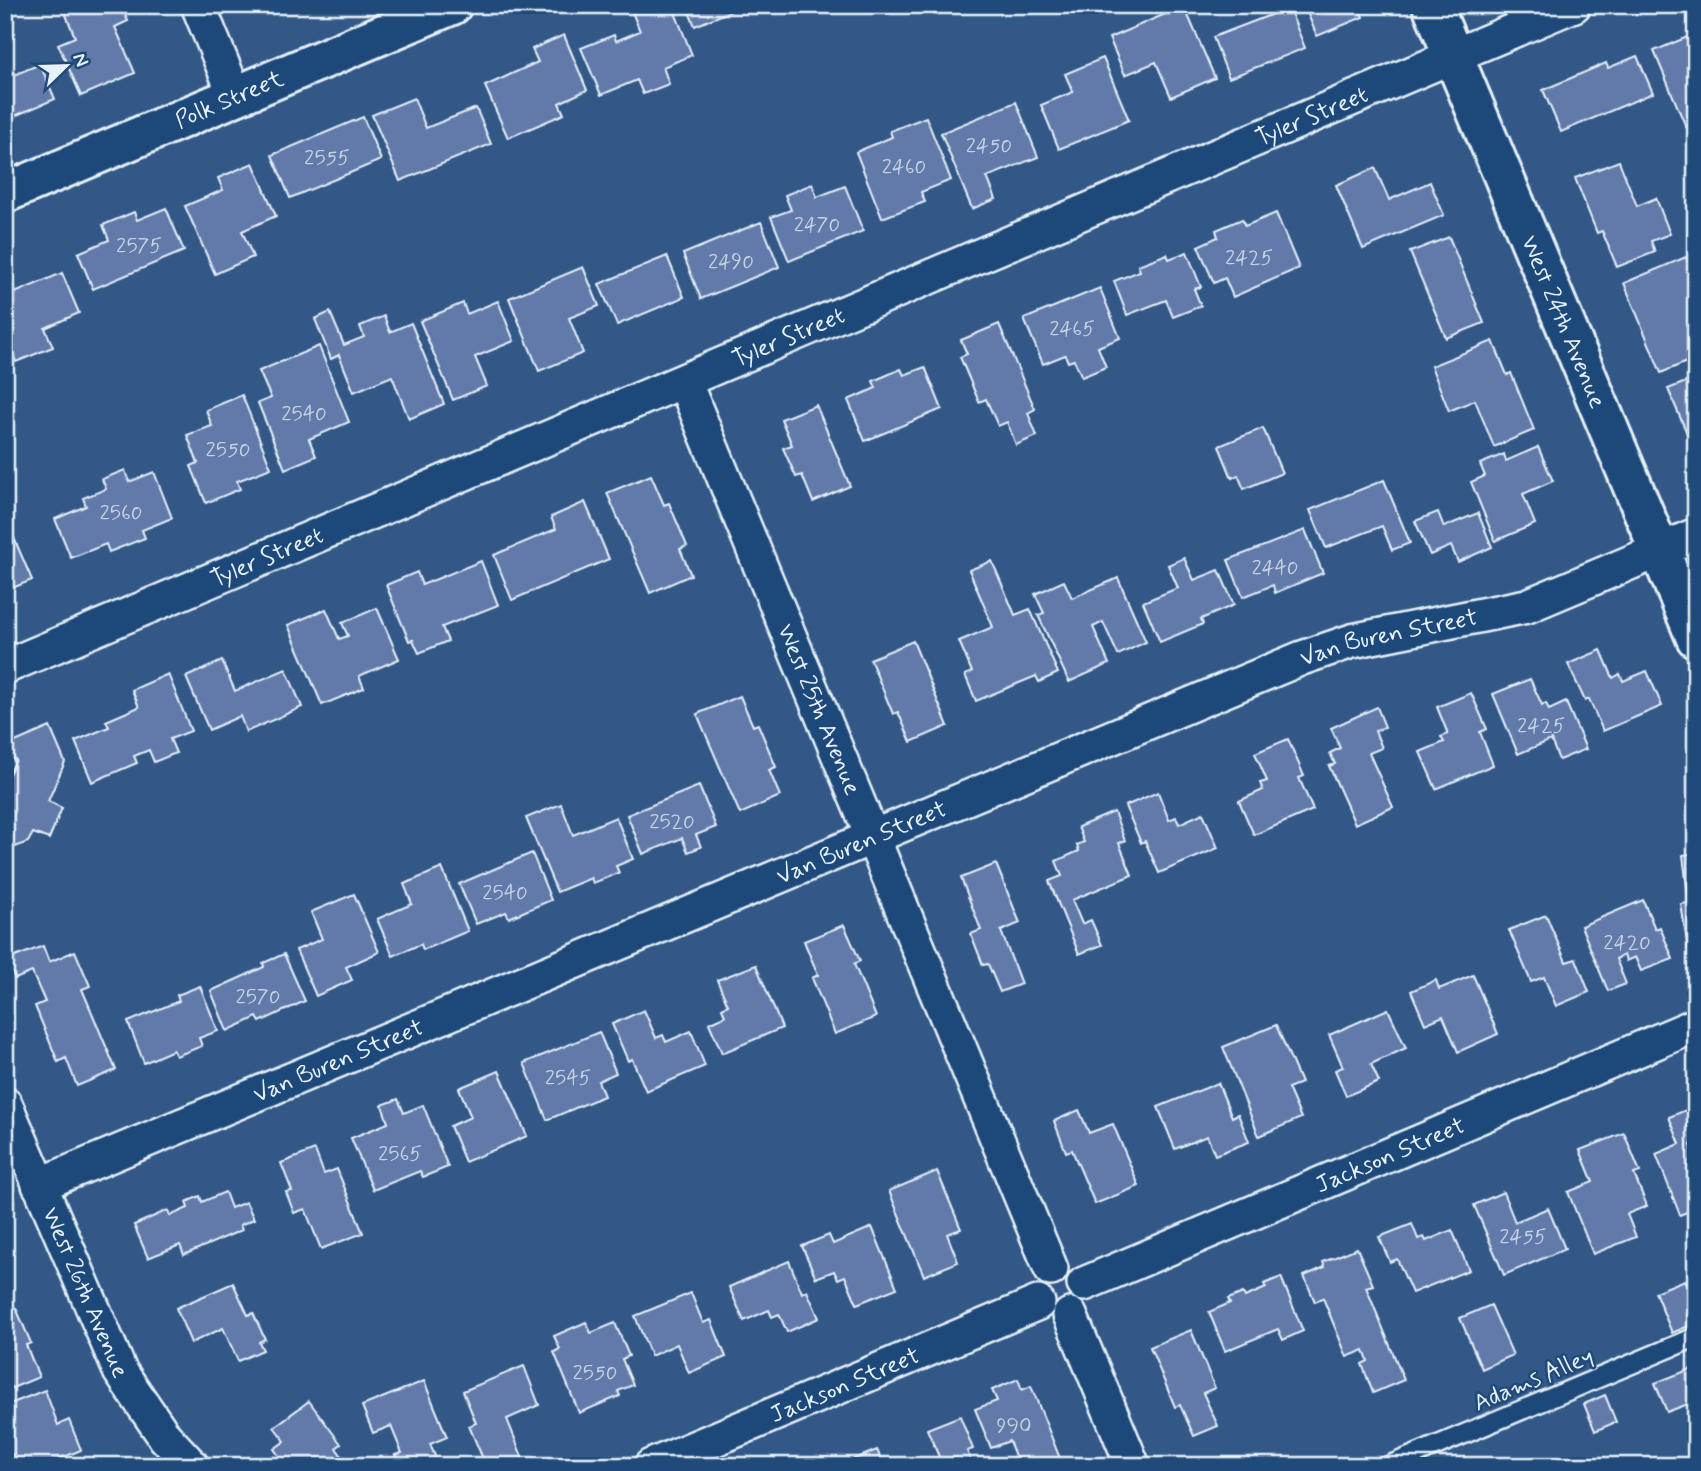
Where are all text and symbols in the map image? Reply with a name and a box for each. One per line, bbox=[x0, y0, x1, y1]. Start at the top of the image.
north arrow bbox=[32, 32, 102, 102]
text: N bbox=[66, 49, 94, 71]
street label: Polk Street bbox=[171, 64, 288, 137]
street label: Tyler Street bbox=[1251, 80, 1373, 155]
house number: 2450 bbox=[966, 132, 1012, 160]
house number: 2555 bbox=[304, 144, 350, 172]
house number: 2460 bbox=[882, 153, 926, 181]
house number: 2470 bbox=[794, 211, 840, 239]
street label: West 24th Avenue bbox=[1513, 231, 1612, 413]
house number: 2575 bbox=[116, 232, 162, 260]
house number: 2425 bbox=[1225, 244, 1273, 272]
house number: 2490 bbox=[708, 248, 754, 276]
street label: Tyler Street bbox=[728, 300, 850, 375]
house number: 2465 bbox=[1049, 315, 1095, 343]
house number: 2540 bbox=[281, 400, 327, 428]
house number: 2550 bbox=[206, 436, 250, 464]
house number: 2560 bbox=[99, 499, 143, 527]
street label: Tyler Street bbox=[206, 520, 328, 595]
house number: 2440 bbox=[1251, 554, 1299, 582]
street label: Van Buren Street bbox=[1296, 602, 1480, 675]
street label: West 25th Avenue bbox=[769, 620, 867, 800]
house number: 2425 bbox=[1517, 712, 1565, 740]
street label: Van Buren Street bbox=[772, 794, 952, 893]
house number: 2520 bbox=[649, 808, 695, 836]
house number: 2540 bbox=[482, 879, 528, 907]
house number: 2420 bbox=[1603, 929, 1651, 957]
house number: 2570 bbox=[236, 983, 280, 1011]
street label: Van Buren Street bbox=[249, 1012, 428, 1111]
house number: 2545 bbox=[545, 1064, 591, 1092]
street label: Jackson Street bbox=[1311, 1111, 1470, 1201]
house number: 2565 bbox=[378, 1140, 422, 1168]
street label: West 26th Avenue bbox=[34, 1203, 135, 1383]
house number: 2455 bbox=[1499, 1223, 1547, 1251]
street label: Jackson Street bbox=[766, 1341, 925, 1431]
street label: Adams Alley bbox=[1469, 1341, 1598, 1420]
house number: 2550 bbox=[573, 1359, 617, 1387]
house number: 990 bbox=[996, 1412, 1032, 1440]

